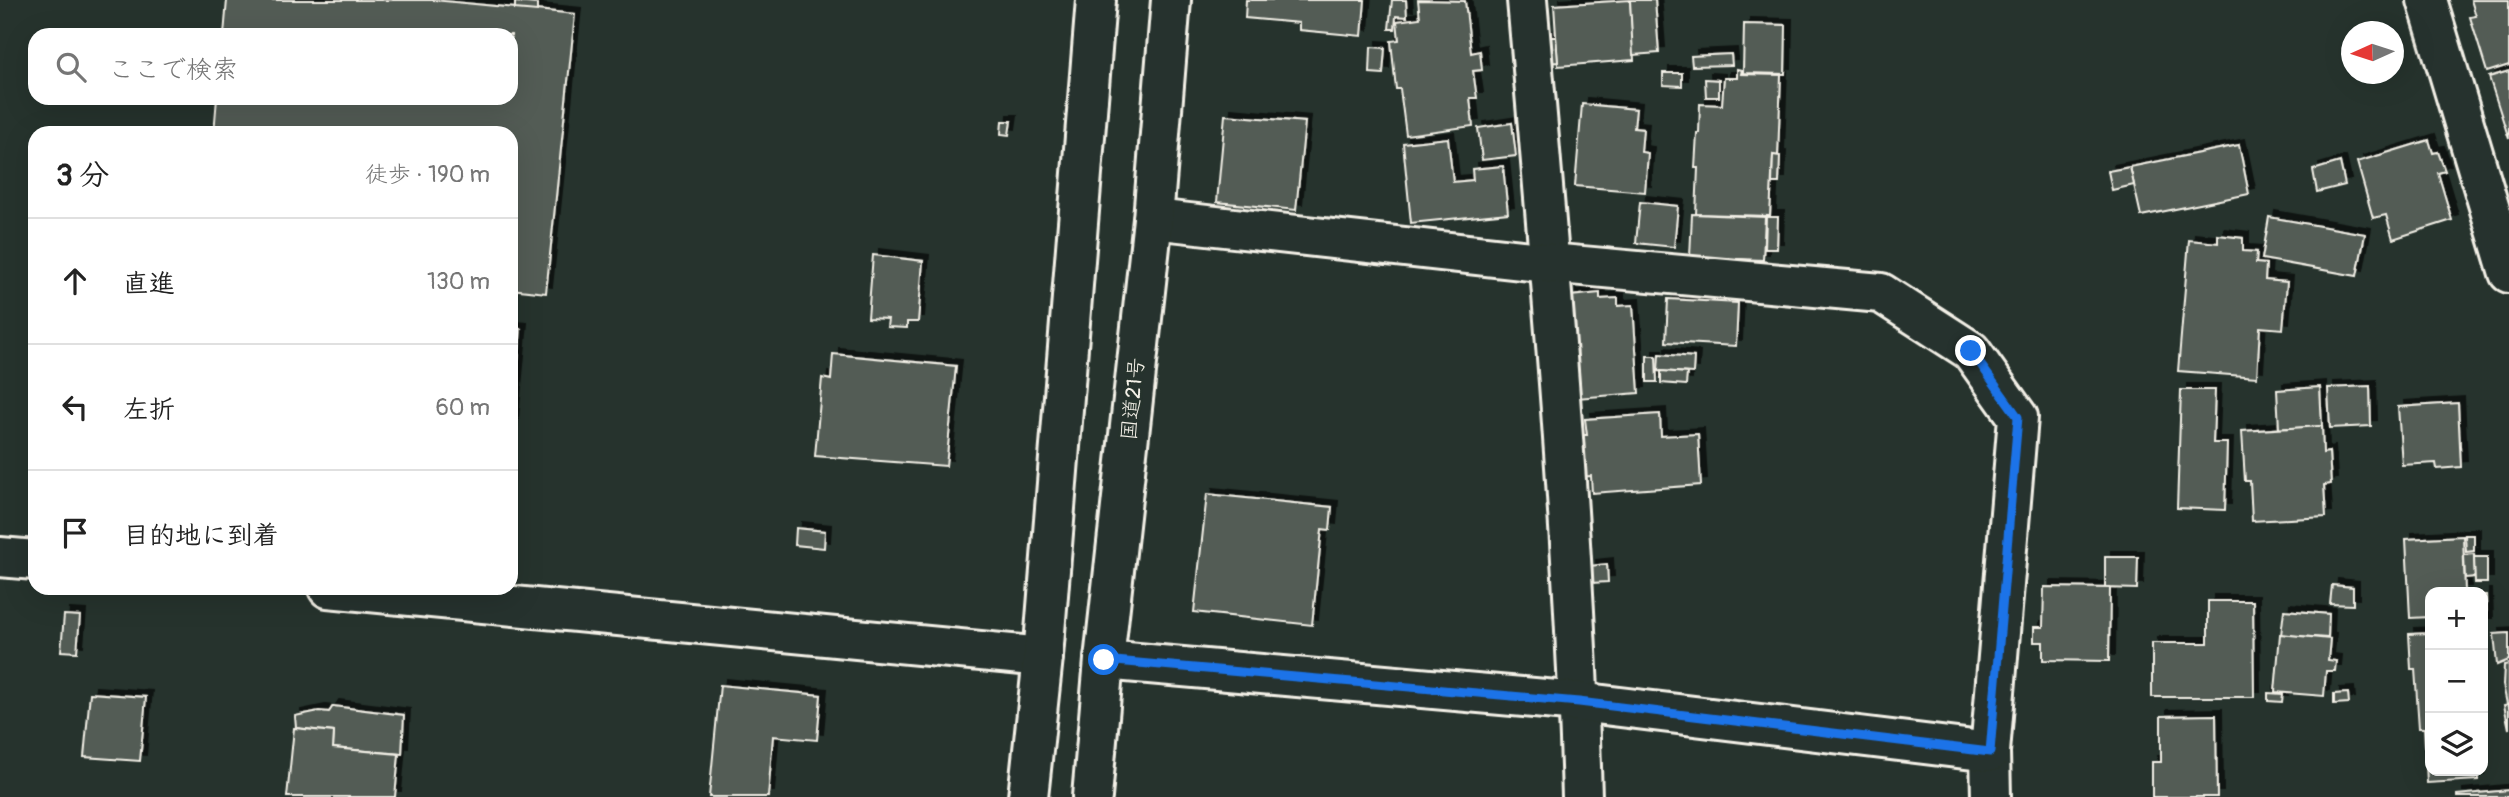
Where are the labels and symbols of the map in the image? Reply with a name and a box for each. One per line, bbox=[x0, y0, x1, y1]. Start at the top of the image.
north arrow bbox=[2341, 21, 2404, 84]
route end bbox=[1955, 335, 1986, 366]
street label: 国道21号 bbox=[1115, 356, 1151, 442]
route start bbox=[1088, 644, 1119, 675]

